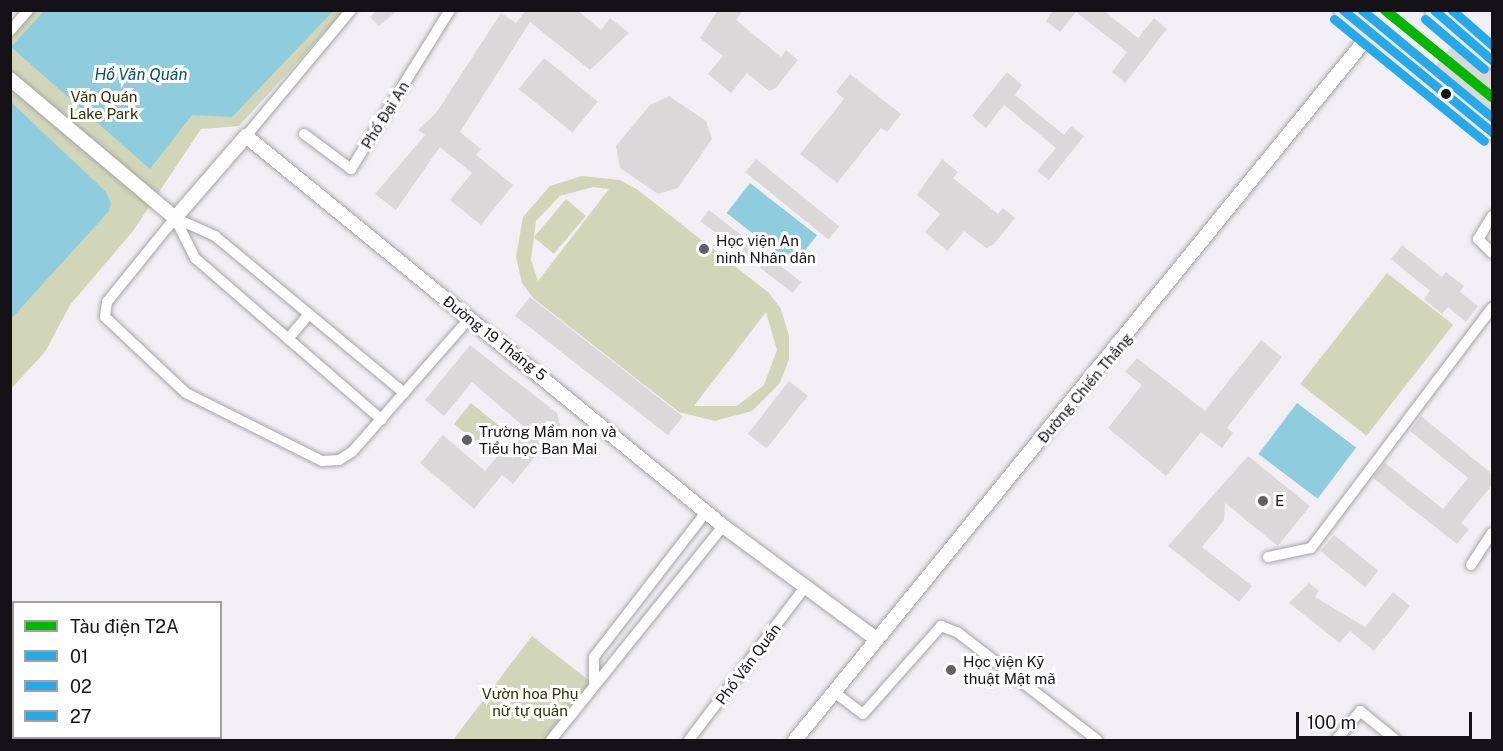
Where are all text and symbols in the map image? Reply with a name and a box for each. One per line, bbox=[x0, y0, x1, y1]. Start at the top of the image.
water label: Hồ Văn Quán bbox=[94, 65, 188, 85]
street label: Phố Đại An bbox=[357, 78, 413, 152]
park label: Văn Quán Lake Park bbox=[70, 87, 138, 122]
unlabelled marker bbox=[1440, 88, 1452, 100]
place label: Học viện An ninh Nhân dân bbox=[716, 231, 816, 266]
marker: Học viện An ninh Nhân dân bbox=[697, 242, 711, 256]
street label: Đường 19 Tháng 5 bbox=[439, 292, 551, 384]
street label: Đường Chiến Thắng bbox=[1034, 329, 1136, 447]
place label: Trường Mầm non và Tiểu học Ban Mai bbox=[479, 422, 617, 457]
marker: Trường Mầm non và Tiểu học Ban Mai bbox=[460, 433, 474, 447]
place label: E bbox=[1275, 492, 1284, 510]
marker: E bbox=[1256, 494, 1270, 508]
legend bbox=[12, 601, 222, 739]
text: Tàu điện T2A bbox=[70, 616, 179, 637]
street label: Phố Văn Quán bbox=[712, 620, 784, 708]
text: 01 bbox=[70, 646, 88, 667]
place label: Học viện Kỹ thuật Mật mã bbox=[963, 652, 1056, 687]
marker: Học viện Kỹ thuật Mật mã bbox=[944, 663, 958, 677]
text: 02 bbox=[70, 676, 92, 697]
park label: Vườn hoa Phụ nữ tự quản bbox=[482, 684, 578, 719]
scale bar bbox=[1299, 700, 1474, 738]
text: 27 bbox=[70, 706, 92, 727]
text: 100 m bbox=[1307, 712, 1356, 733]

